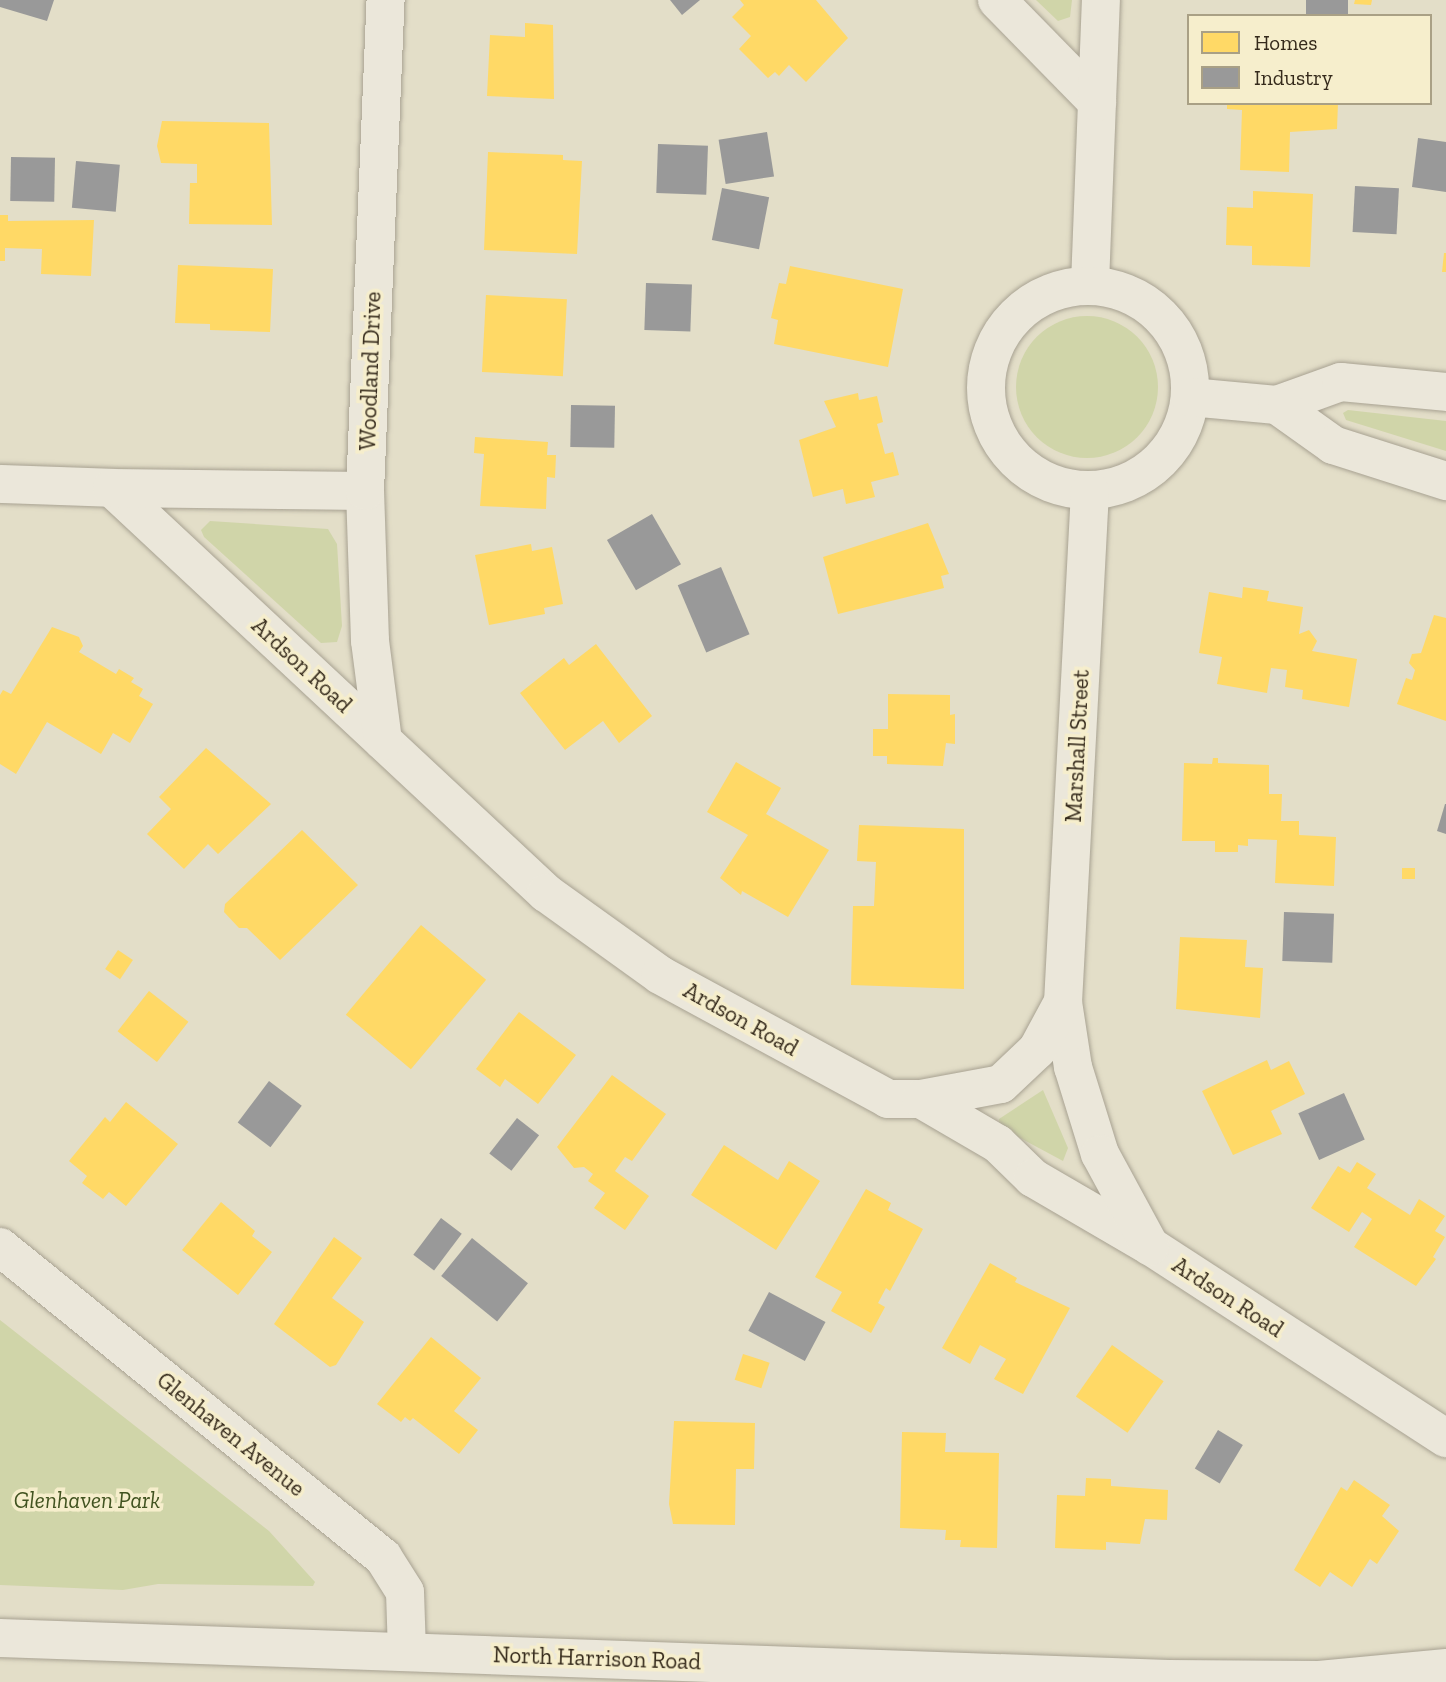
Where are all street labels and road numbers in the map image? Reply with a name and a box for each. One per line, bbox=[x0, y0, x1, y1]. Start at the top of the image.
street label: Woodland Drive bbox=[353, 291, 387, 451]
street label: Ardson Road bbox=[246, 612, 358, 718]
street label: Marshall Street bbox=[1059, 669, 1095, 823]
street label: Ardson Road bbox=[679, 976, 803, 1062]
street label: Ardson Road bbox=[1167, 1251, 1289, 1343]
street label: Glenhaven Avenue bbox=[151, 1366, 311, 1502]
street label: North Harrison Road bbox=[492, 1641, 702, 1675]

